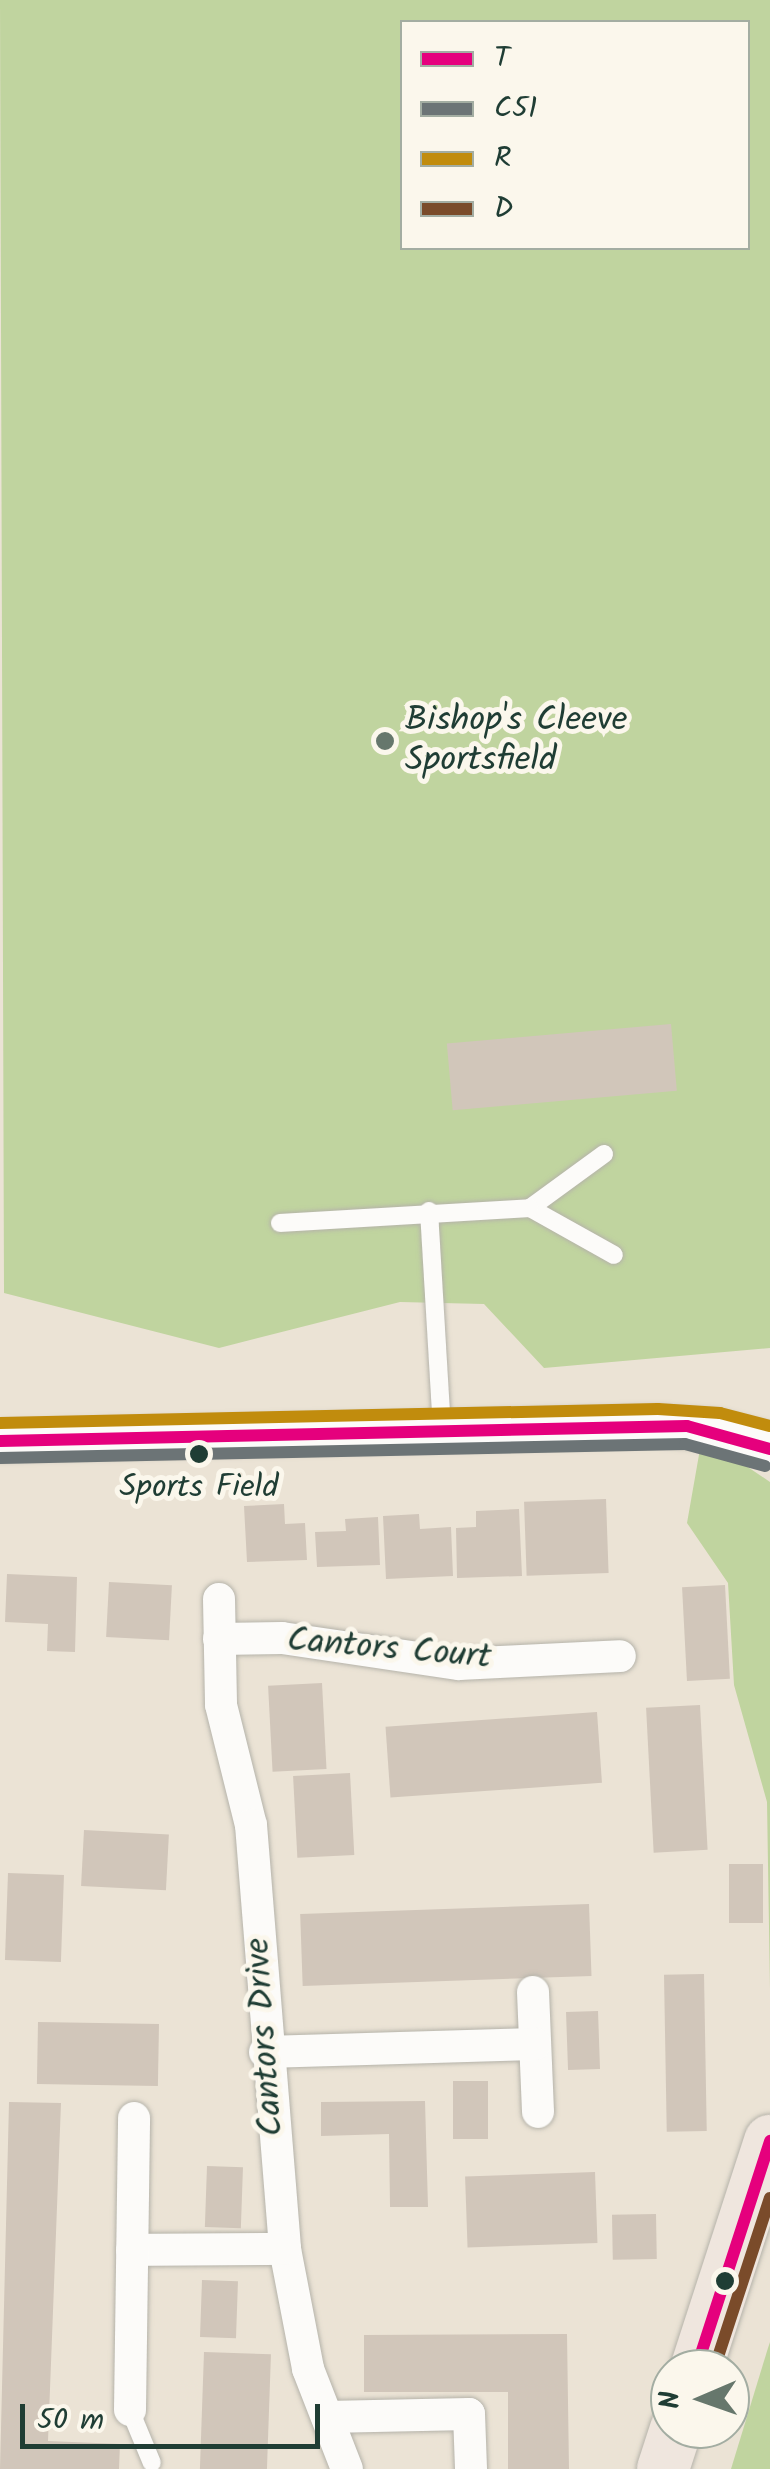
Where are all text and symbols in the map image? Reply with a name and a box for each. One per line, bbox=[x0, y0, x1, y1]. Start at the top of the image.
legend bbox=[400, 20, 750, 250]
text: T bbox=[494, 35, 510, 83]
text: C51 bbox=[494, 85, 538, 133]
text: R bbox=[494, 135, 512, 183]
text: D bbox=[494, 185, 513, 233]
place label: Bishop's Cleeve Sportsfield bbox=[405, 700, 627, 782]
marker: Bishop's Cleeve Sportsfield bbox=[374, 730, 396, 752]
marker: Sports Field bbox=[189, 1444, 209, 1464]
place label: Sports Field bbox=[120, 1469, 278, 1507]
street label: Cantors Court bbox=[285, 1620, 493, 1680]
street label: Cantors Drive bbox=[238, 1936, 294, 2138]
unlabelled marker bbox=[715, 2271, 735, 2291]
north arrow bbox=[650, 2349, 750, 2449]
scale bar bbox=[25, 2384, 325, 2446]
text: N bbox=[649, 2390, 694, 2410]
text: 50 m bbox=[37, 2397, 104, 2445]

